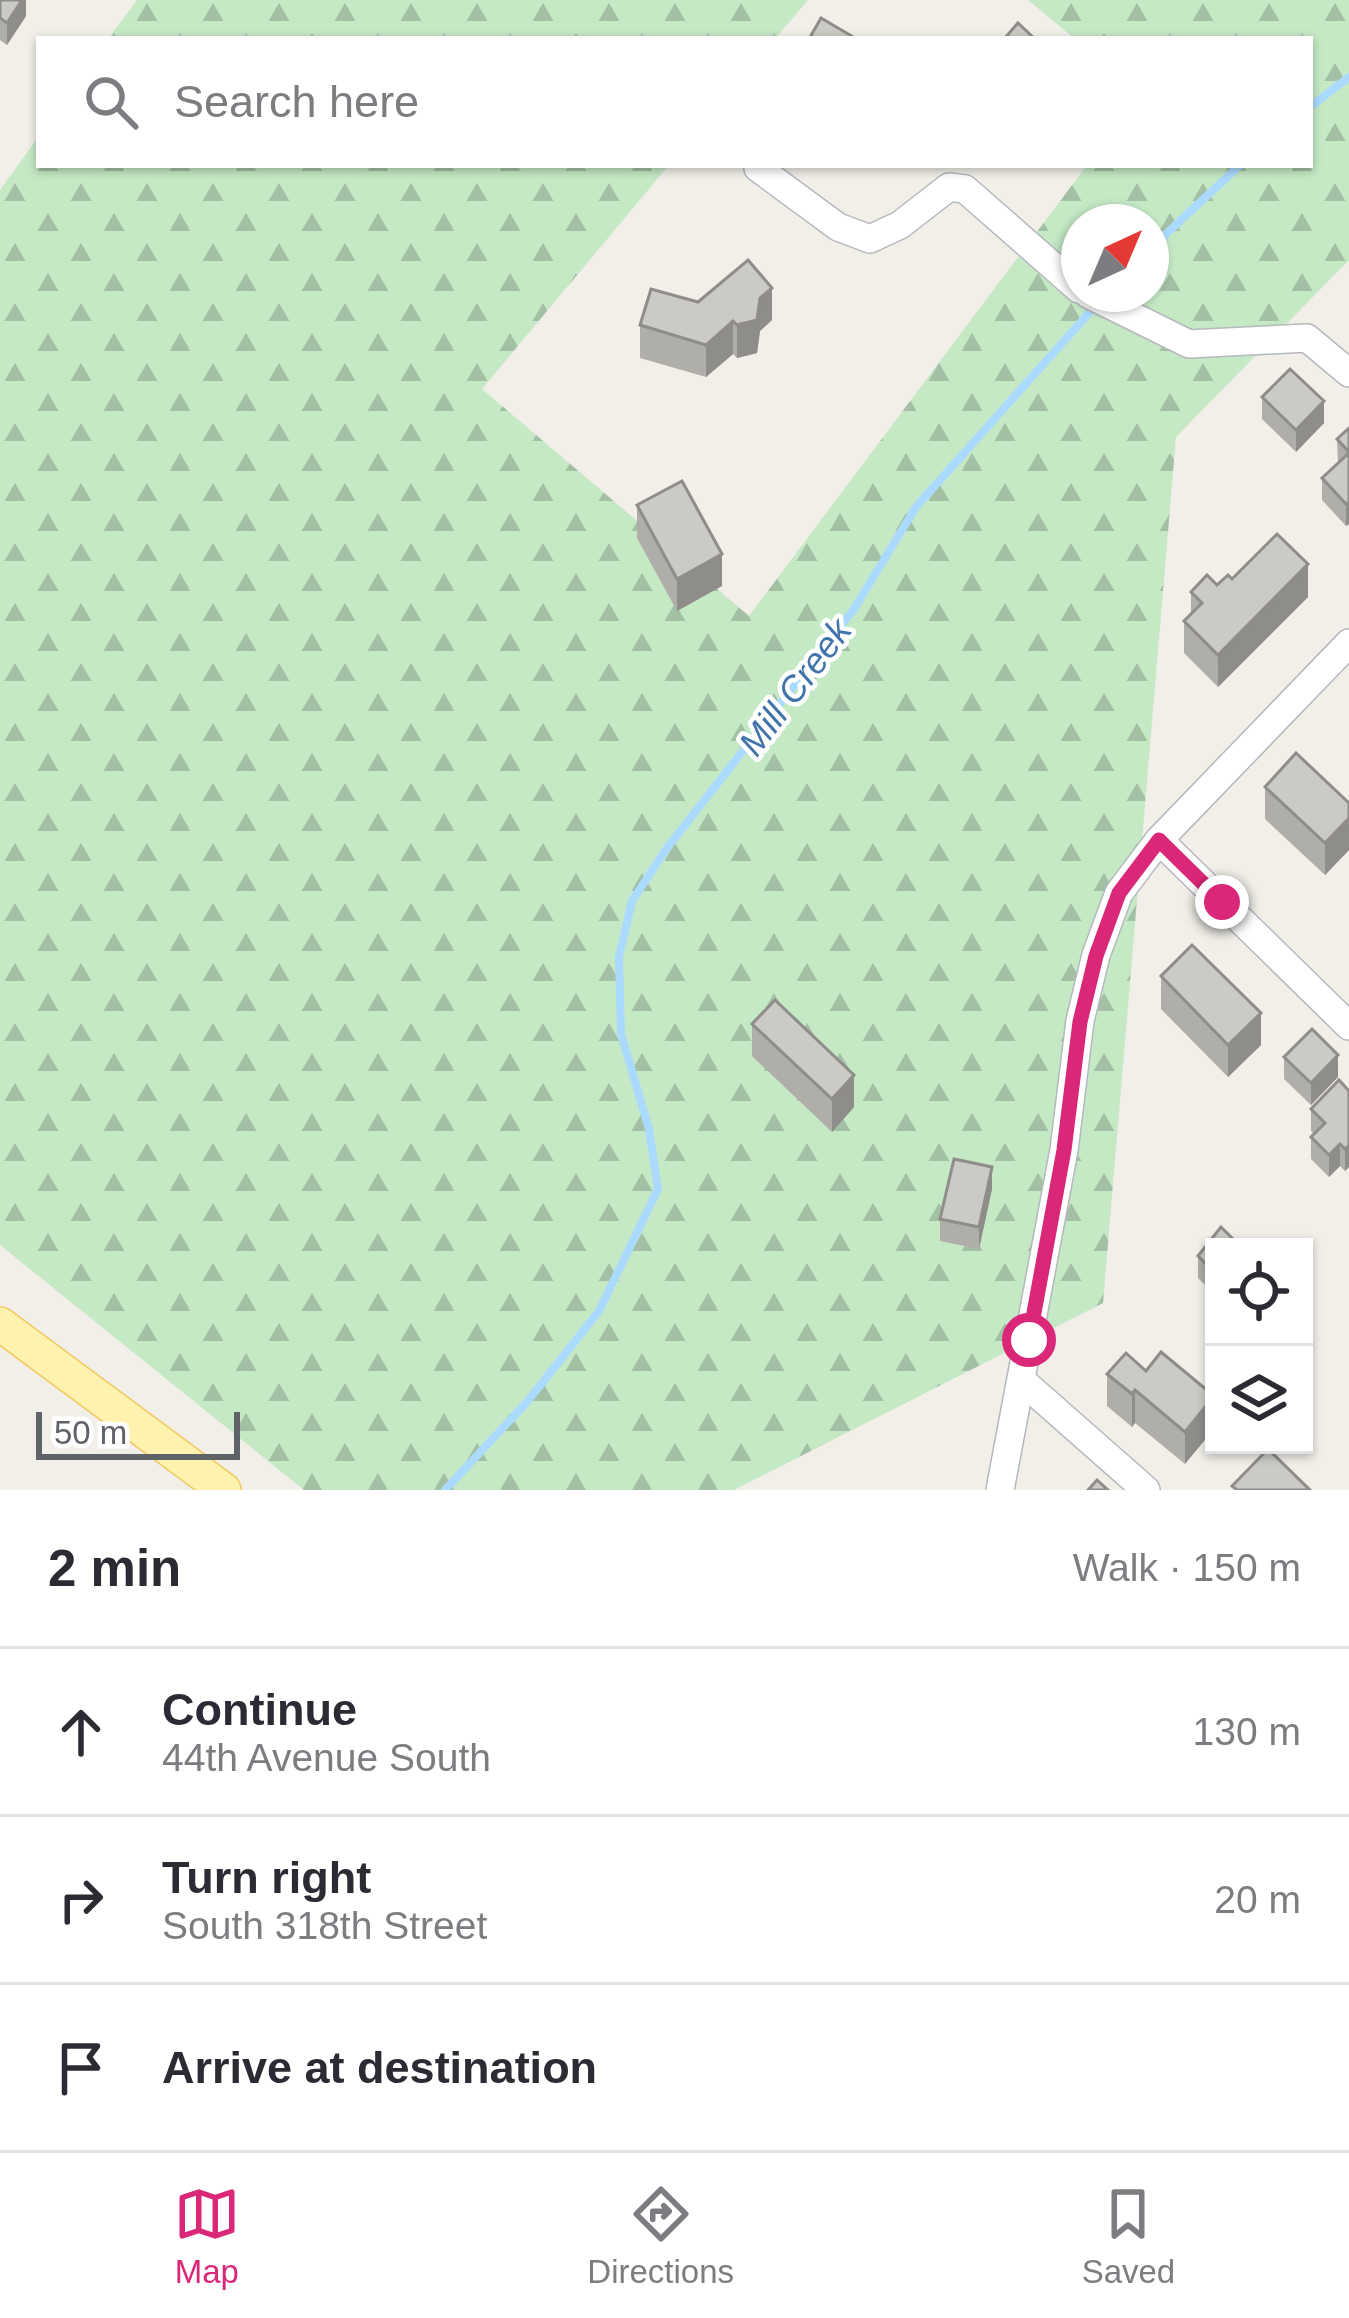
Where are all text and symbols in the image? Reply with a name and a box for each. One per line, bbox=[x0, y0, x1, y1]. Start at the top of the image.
search box bbox=[36, 36, 1313, 168]
icon: search bbox=[78, 69, 144, 135]
text: Search here bbox=[174, 76, 419, 127]
north arrow bbox=[1061, 204, 1169, 312]
water label: Mill Creek bbox=[730, 609, 861, 763]
route end bbox=[1195, 875, 1249, 929]
map controls bbox=[1205, 1238, 1313, 1454]
button: locate bbox=[1205, 1238, 1313, 1346]
route start bbox=[1002, 1313, 1056, 1367]
button: layers bbox=[1205, 1346, 1313, 1454]
scale bar bbox=[36, 1406, 240, 1459]
text: 50 m bbox=[54, 1414, 127, 1451]
text: 2 min bbox=[48, 1540, 181, 1597]
text: Walk · 150 m bbox=[1073, 1546, 1301, 1589]
text: Continue bbox=[162, 1684, 357, 1735]
icon: ahead bbox=[48, 1699, 114, 1765]
text: 130 m bbox=[1193, 1710, 1301, 1753]
text: 44th Avenue South bbox=[162, 1736, 491, 1779]
text: Turn right bbox=[162, 1852, 371, 1903]
icon: right bbox=[48, 1867, 114, 1933]
text: 20 m bbox=[1214, 1878, 1301, 1921]
text: South 318th Street bbox=[162, 1904, 487, 1947]
icon: arrive bbox=[48, 2035, 114, 2101]
text: Arrive at destination bbox=[162, 2042, 597, 2093]
tab: Map bbox=[174, 2181, 240, 2291]
tab: Directions bbox=[587, 2181, 734, 2291]
tab: Saved bbox=[1082, 2181, 1175, 2291]

